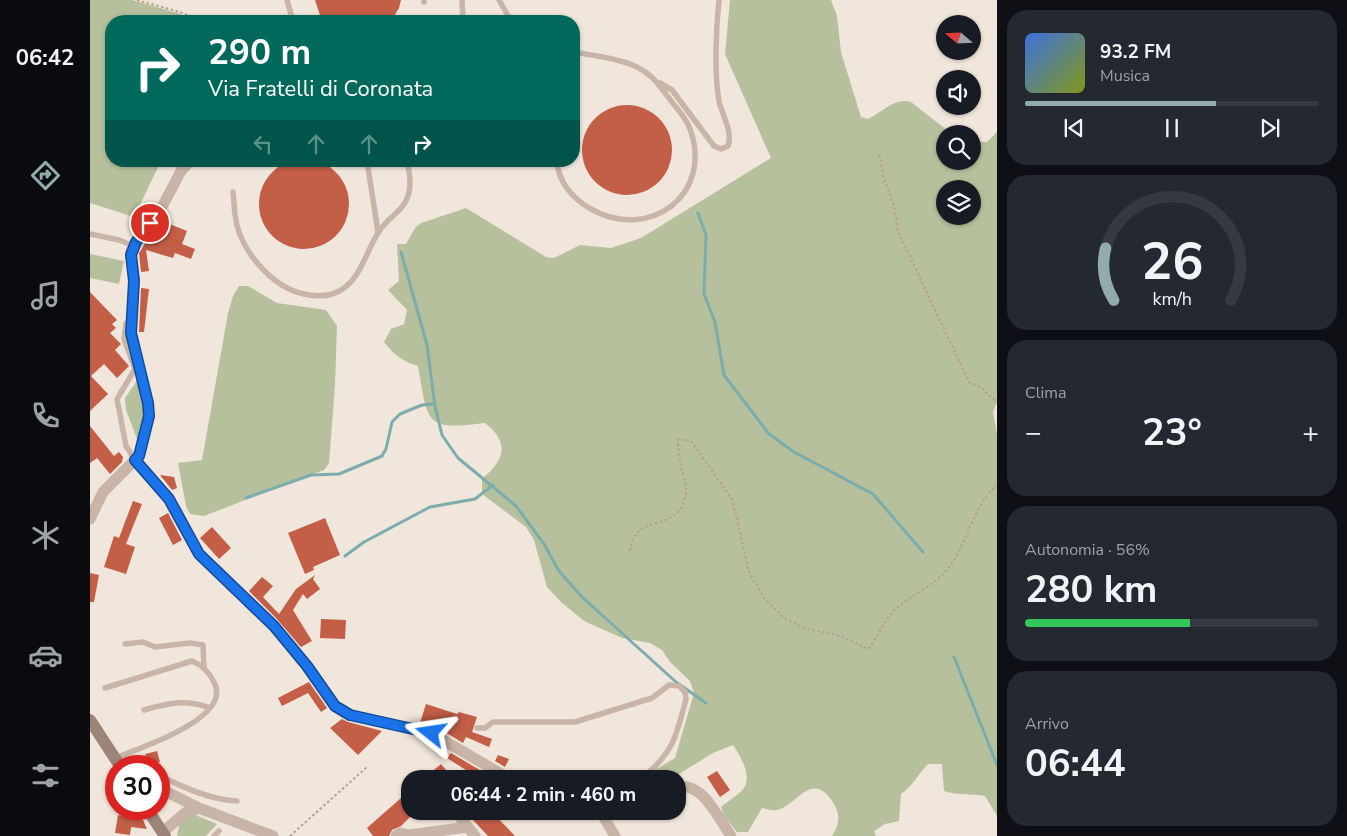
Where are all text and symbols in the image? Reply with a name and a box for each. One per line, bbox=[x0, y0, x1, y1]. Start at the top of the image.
north arrow bbox=[936, 15, 981, 60]
map controls bbox=[936, 15, 981, 225]
text: 290 m bbox=[208, 29, 311, 76]
icon: right bbox=[125, 35, 190, 100]
text: 93.2 FM bbox=[1100, 39, 1171, 65]
text: 06:42 bbox=[16, 43, 74, 73]
text: Musica bbox=[1100, 65, 1150, 87]
button: sound bbox=[936, 70, 981, 115]
text: Via Fratelli di Coronata bbox=[208, 74, 433, 104]
icon: previous bbox=[1060, 114, 1088, 142]
icon: pause bbox=[1158, 114, 1186, 142]
icon: next bbox=[1256, 114, 1284, 142]
button: search bbox=[936, 125, 981, 170]
icon: left bbox=[249, 130, 277, 158]
icon: ahead bbox=[302, 130, 330, 158]
icon: ahead bbox=[355, 130, 383, 158]
icon: right bbox=[408, 130, 436, 158]
icon: directions bbox=[28, 158, 63, 193]
button: layers bbox=[936, 180, 981, 225]
pin bbox=[129, 202, 171, 244]
icon: arrive bbox=[136, 209, 164, 237]
text: 26 bbox=[1141, 226, 1203, 297]
icon: music bbox=[28, 278, 63, 313]
text: km/h bbox=[1152, 287, 1192, 311]
text: Clima bbox=[1025, 382, 1066, 404]
icon: phone bbox=[28, 398, 63, 433]
text: 23° bbox=[1142, 407, 1202, 458]
text: − bbox=[1025, 414, 1042, 452]
text: + bbox=[1302, 414, 1319, 452]
icon: climate bbox=[28, 518, 63, 553]
text: Autonomia · 56% bbox=[1025, 539, 1150, 561]
text: 280 km bbox=[1025, 564, 1157, 615]
icon: car bbox=[28, 638, 63, 673]
position arrow bbox=[404, 706, 456, 758]
text: Arrivo bbox=[1025, 713, 1069, 735]
text: 06:44 bbox=[1025, 738, 1126, 789]
speed limit sign: 30 bbox=[105, 755, 170, 820]
icon: filters bbox=[28, 758, 63, 793]
text: 06:44 · 2 min · 460 m bbox=[451, 782, 636, 808]

